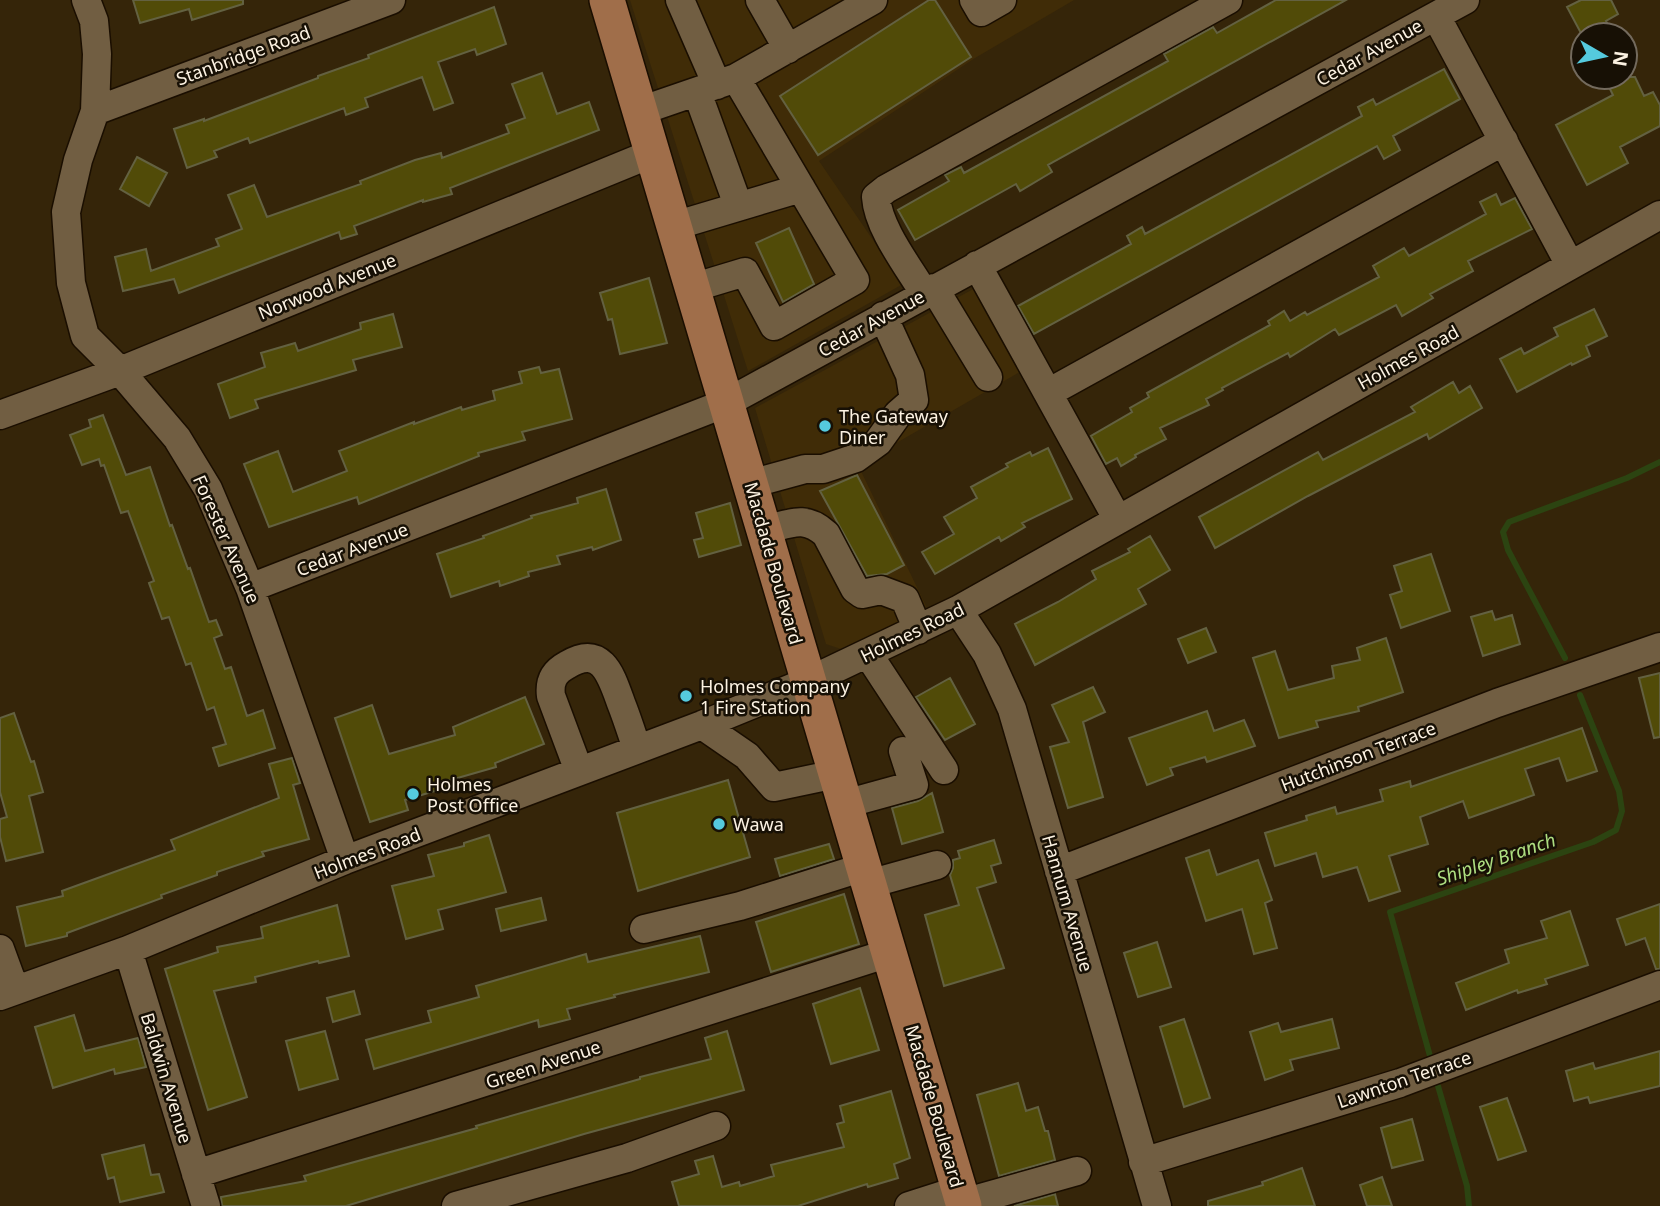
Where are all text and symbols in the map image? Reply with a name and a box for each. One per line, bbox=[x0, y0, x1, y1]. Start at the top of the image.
street label: Cedar Avenue bbox=[1312, 13, 1426, 91]
street label: Stanbridge Road bbox=[173, 20, 313, 90]
north arrow bbox=[1569, 21, 1639, 91]
text: N bbox=[1607, 49, 1635, 68]
street label: Norwood Avenue bbox=[254, 247, 400, 325]
street label: Cedar Avenue bbox=[814, 284, 928, 362]
street label: Holmes Road bbox=[1353, 319, 1463, 395]
place label: The Gateway Diner bbox=[839, 404, 949, 449]
marker: The Gateway Diner bbox=[817, 418, 833, 434]
street label: Forester Avenue bbox=[188, 471, 266, 607]
street label: Macdade Boulevard bbox=[739, 479, 809, 647]
street label: Cedar Avenue bbox=[293, 517, 411, 581]
street label: Holmes Road bbox=[856, 597, 968, 667]
place label: Holmes Company 1 Fire Station bbox=[700, 674, 851, 719]
marker: Holmes Company 1 Fire Station bbox=[678, 688, 694, 704]
street label: Hutchinson Terrace bbox=[1277, 715, 1439, 797]
place label: Holmes Post Office bbox=[427, 772, 518, 817]
marker: Holmes Post Office bbox=[405, 786, 421, 802]
place label: Wawa bbox=[733, 812, 784, 836]
marker: Wawa bbox=[711, 816, 727, 832]
street label: Holmes Road bbox=[310, 822, 424, 884]
water label: Shipley Branch bbox=[1433, 826, 1559, 892]
street label: Hannum Avenue bbox=[1037, 832, 1099, 974]
street label: Baldwin Avenue bbox=[136, 1010, 198, 1146]
street label: Macdade Boulevard bbox=[900, 1022, 970, 1190]
street label: Green Avenue bbox=[482, 1034, 604, 1094]
street label: Lawnton Terrace bbox=[1334, 1045, 1474, 1113]

